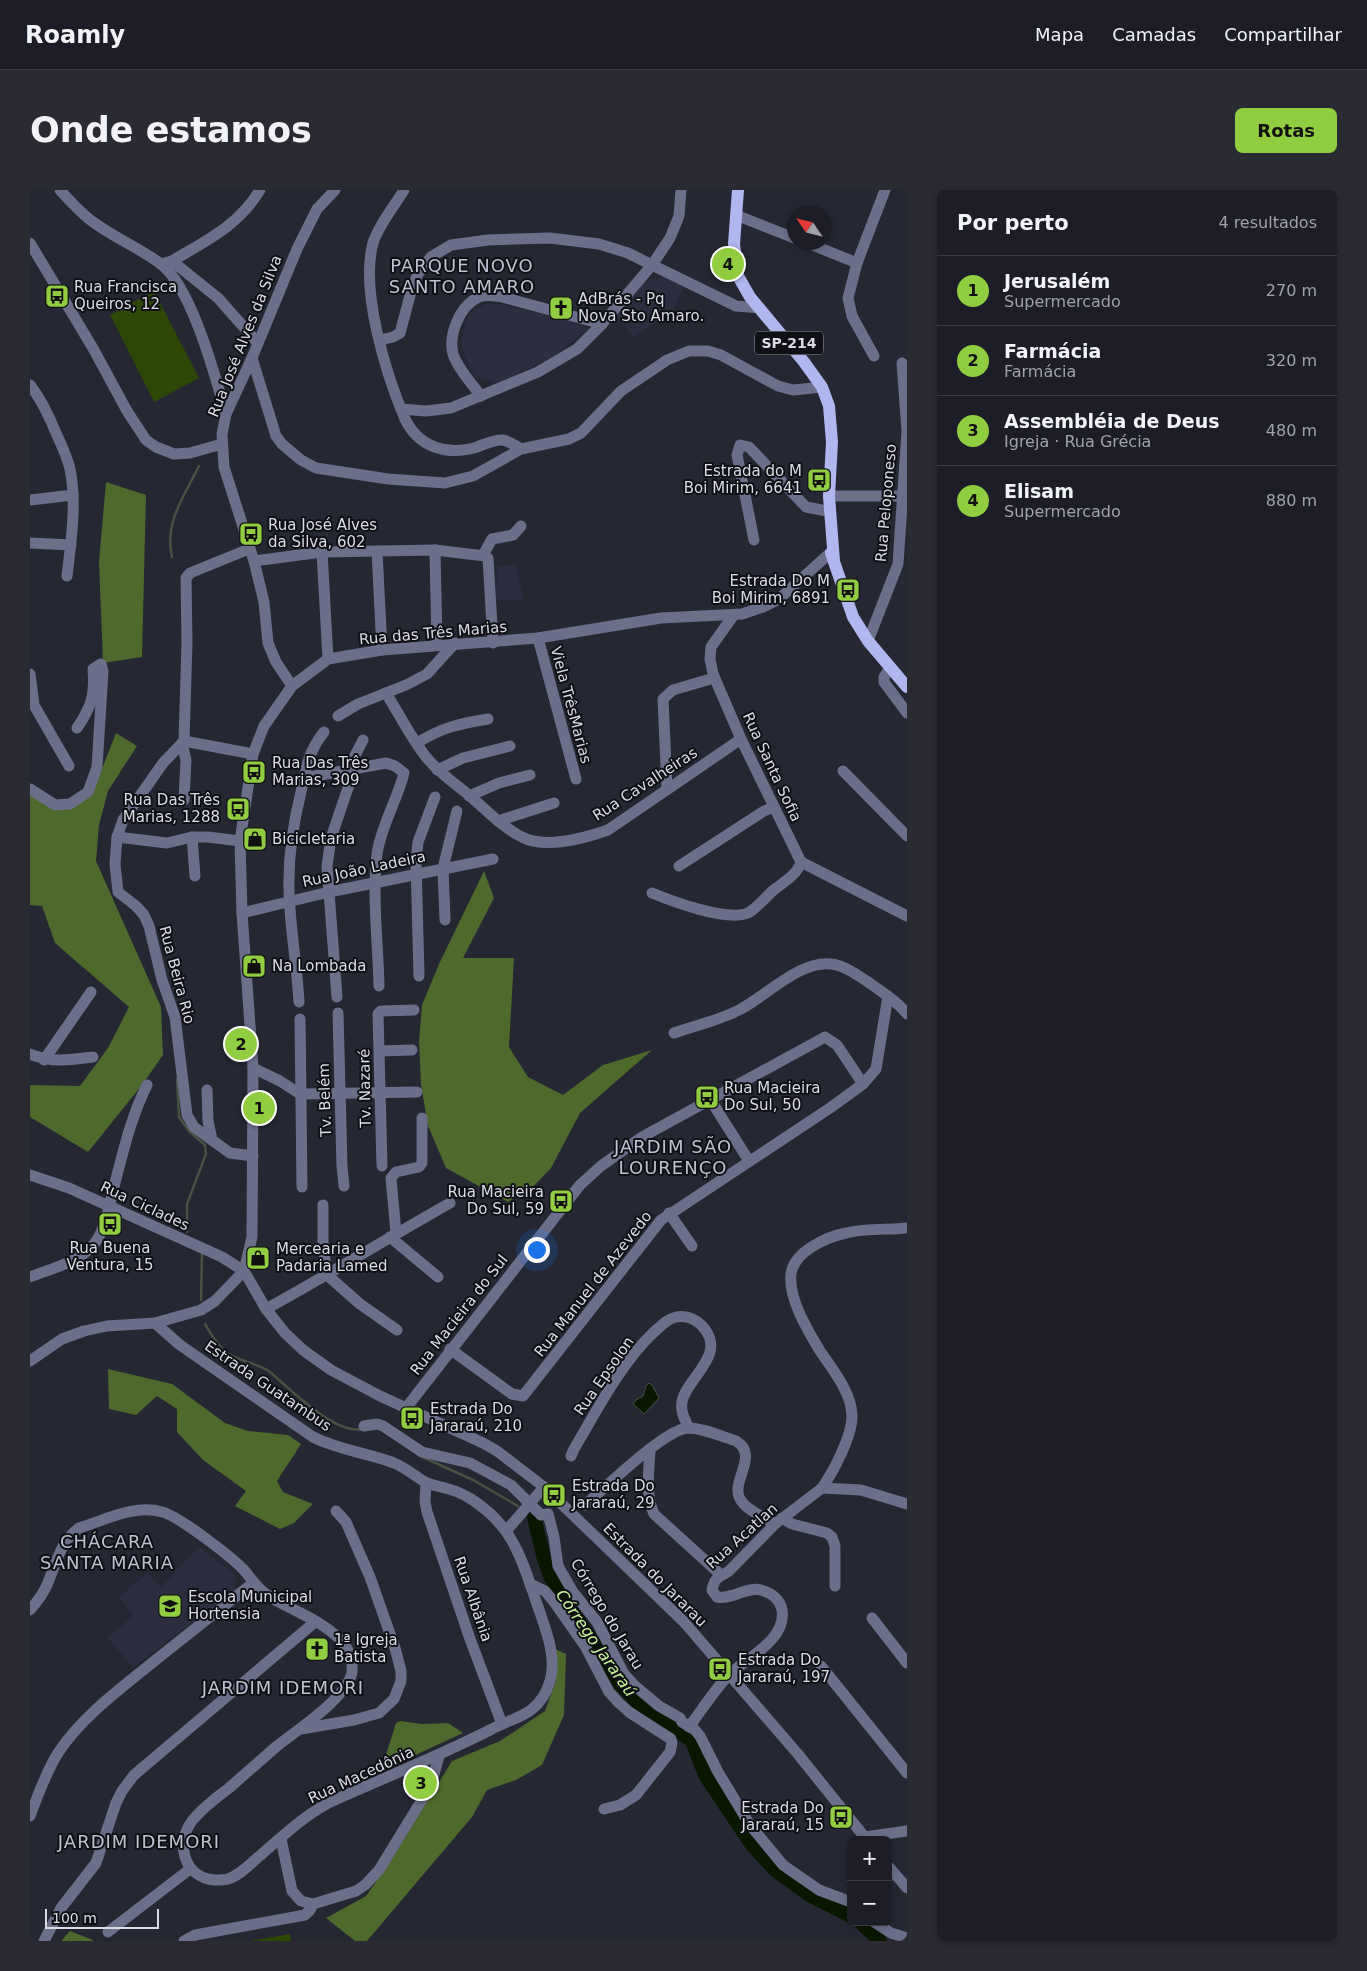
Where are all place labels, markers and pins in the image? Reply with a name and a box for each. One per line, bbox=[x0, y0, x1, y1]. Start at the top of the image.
pin: 4 bbox=[712, 245, 744, 283]
place label: Rua Francisca Queiros, 12 bbox=[74, 278, 177, 313]
bus stop icon: Rua Francisca Queiros, 12 bbox=[44, 283, 70, 309]
place label: AdBrás - Pq Nova Sto Amaro. bbox=[578, 290, 704, 325]
church icon: AdBrás - Pq Nova Sto Amaro. bbox=[548, 295, 574, 321]
place label: Estrada do M Boi Mirim, 6641 bbox=[684, 462, 802, 497]
bus stop icon: Estrada do M Boi Mirim, 6641 bbox=[806, 467, 832, 493]
place label: Rua José Alves da Silva, 602 bbox=[268, 516, 377, 551]
bus stop icon: Rua José Alves da Silva, 602 bbox=[238, 521, 264, 547]
place label: Estrada Do M Boi Mirim, 6891 bbox=[712, 572, 830, 607]
bus stop icon: Estrada Do M Boi Mirim, 6891 bbox=[835, 577, 861, 603]
place label: Rua Das Três Marias, 309 bbox=[272, 754, 369, 789]
bus stop icon: Rua Das Três Marias, 309 bbox=[241, 759, 267, 785]
place label: Rua Das Três Marias, 1288 bbox=[123, 791, 220, 826]
bus stop icon: Rua Das Três Marias, 1288 bbox=[225, 796, 251, 822]
shop icon: Bicicletaria bbox=[242, 826, 268, 852]
place label: Bicicletaria bbox=[272, 830, 355, 848]
shop icon: Na Lombada bbox=[241, 953, 267, 979]
place label: Na Lombada bbox=[272, 957, 367, 975]
pin: 2 bbox=[225, 1025, 257, 1063]
place label: Rua Macieira Do Sul, 50 bbox=[724, 1079, 821, 1114]
bus stop icon: Rua Macieira Do Sul, 50 bbox=[694, 1084, 720, 1110]
pin: 1 bbox=[243, 1089, 275, 1127]
place label: Rua Macieira Do Sul, 59 bbox=[447, 1183, 544, 1218]
bus stop icon: Rua Macieira Do Sul, 59 bbox=[548, 1188, 574, 1214]
bus stop icon: Rua Buena Ventura, 15 bbox=[97, 1211, 123, 1237]
place label: Rua Buena Ventura, 15 bbox=[66, 1239, 154, 1274]
place label: Mercearia e Padaria Lamed bbox=[276, 1240, 387, 1275]
shop icon: Mercearia e Padaria Lamed bbox=[245, 1245, 271, 1271]
place label: Estrada Do Jararaú, 210 bbox=[429, 1400, 522, 1435]
bus stop icon: Estrada Do Jararaú, 210 bbox=[399, 1405, 425, 1431]
place label: Estrada Do Jararaú, 29 bbox=[571, 1477, 655, 1512]
bus stop icon: Estrada Do Jararaú, 29 bbox=[541, 1482, 567, 1508]
place label: Escola Municipal Hortensia bbox=[188, 1588, 312, 1623]
school or university icon: Escola Municipal Hortensia bbox=[157, 1593, 183, 1619]
place label: 1ª Igreja Batista bbox=[334, 1631, 398, 1666]
church icon: 1ª Igreja Batista bbox=[304, 1636, 330, 1662]
place label: Estrada Do Jararaú, 197 bbox=[737, 1651, 830, 1686]
bus stop icon: Estrada Do Jararaú, 197 bbox=[707, 1656, 733, 1682]
pin: 3 bbox=[405, 1764, 437, 1802]
place label: Estrada Do Jararaú, 15 bbox=[741, 1799, 824, 1834]
bus stop icon: Estrada Do Jararaú, 15 bbox=[828, 1804, 854, 1830]

